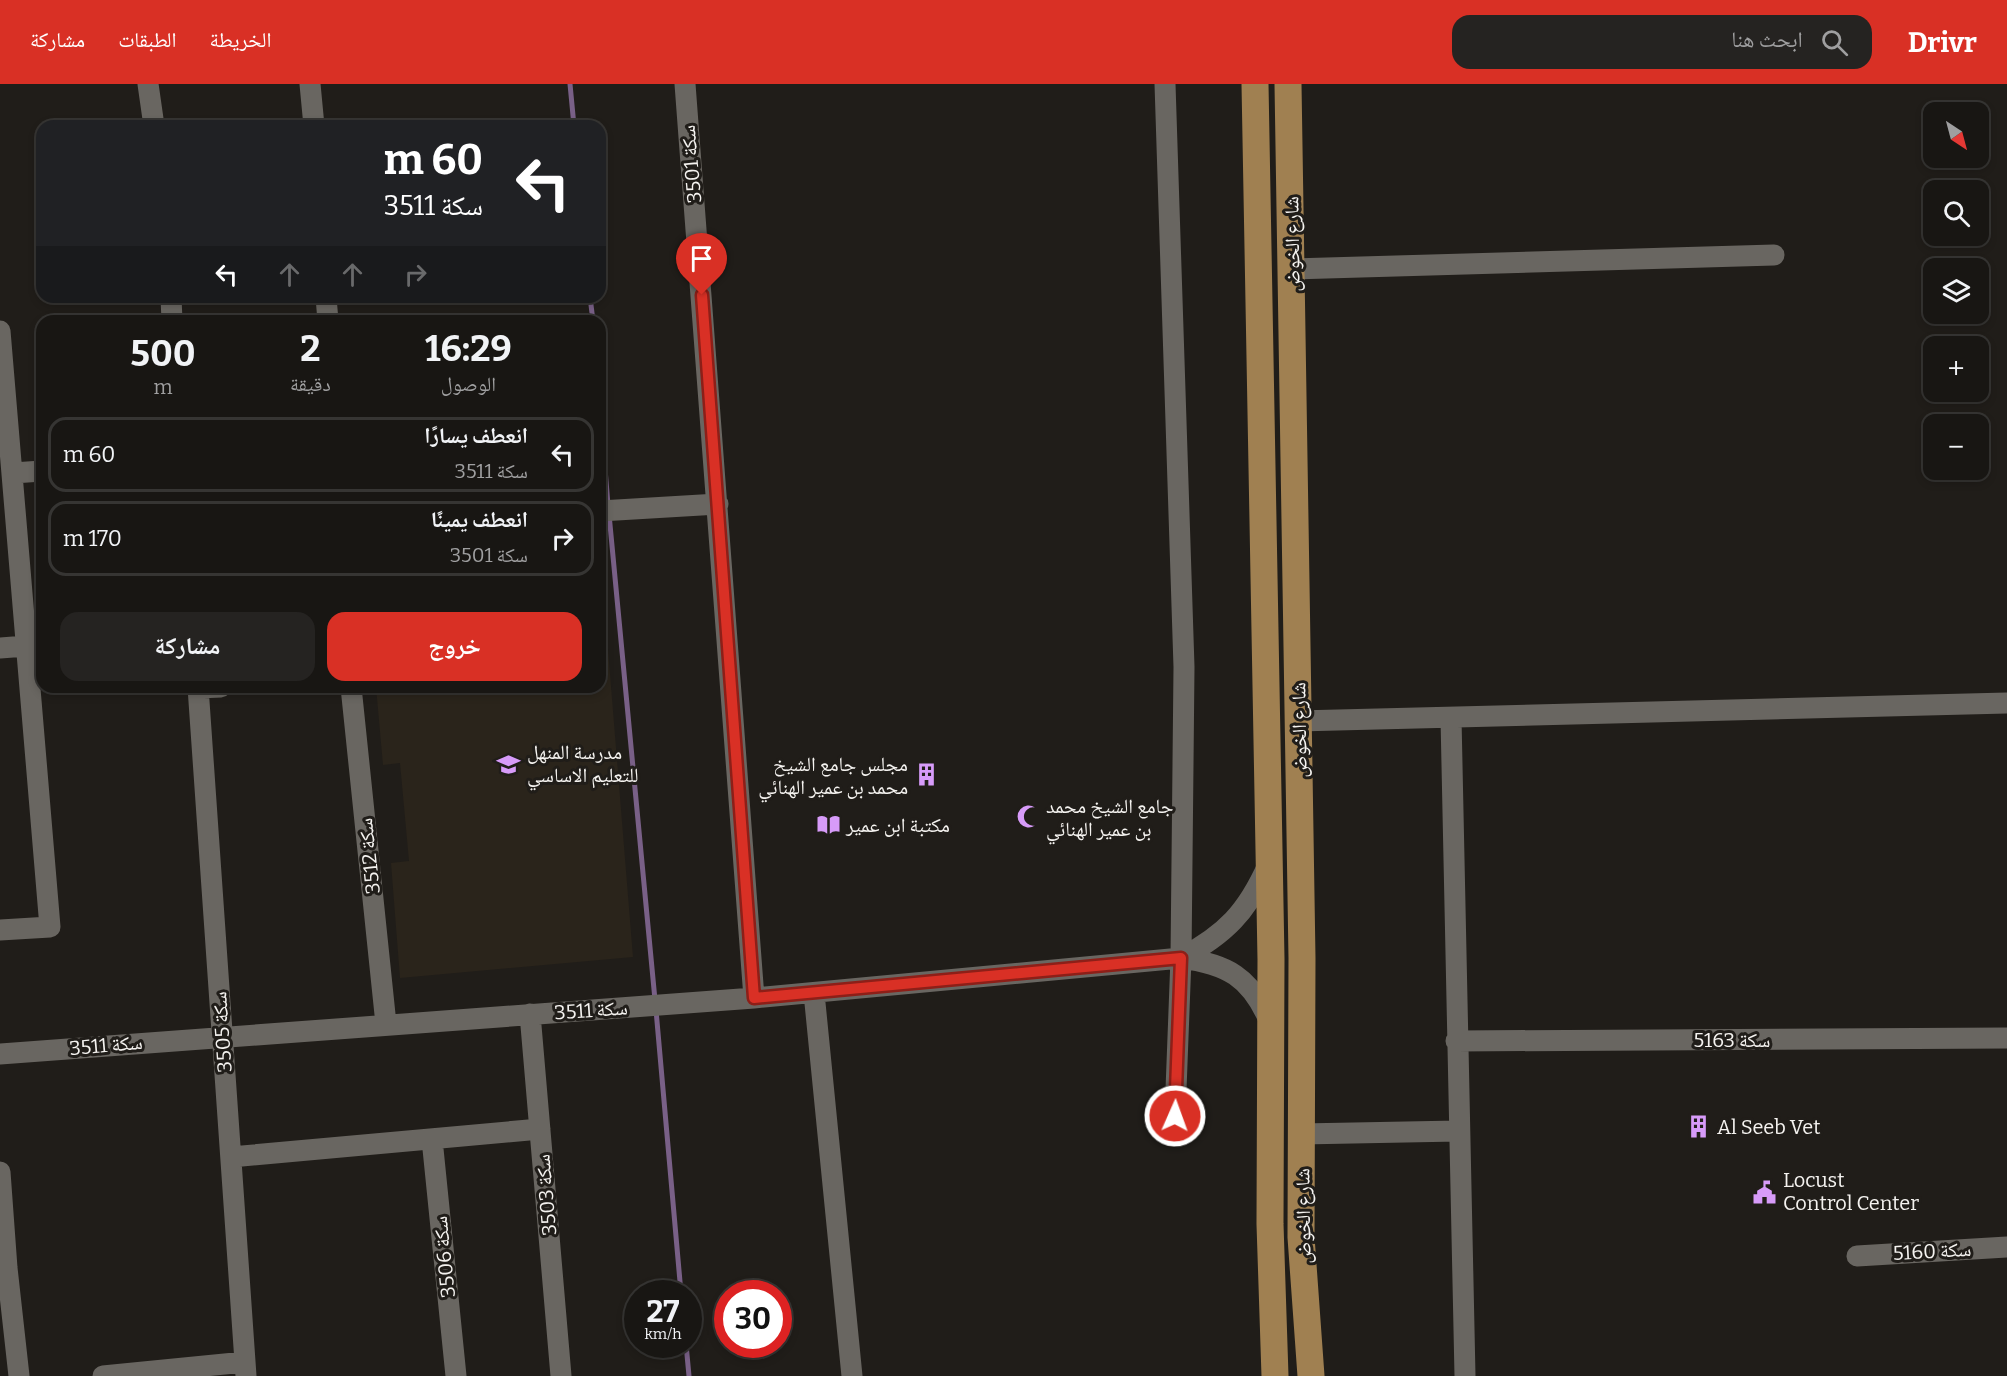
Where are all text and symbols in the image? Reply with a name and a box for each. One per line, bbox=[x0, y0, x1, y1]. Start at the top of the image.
search box bbox=[1452, 15, 1872, 69]
text: ابحث هنا bbox=[1731, 26, 1803, 53]
icon: search bbox=[1818, 26, 1851, 59]
text: Drivr bbox=[1908, 26, 1977, 59]
text: مشاركة bbox=[30, 27, 85, 53]
text: الطبقات bbox=[118, 27, 177, 53]
text: الخريطة bbox=[210, 27, 271, 53]
north arrow bbox=[1923, 102, 1989, 168]
map controls bbox=[1923, 102, 1989, 480]
street label: سكة 3501 bbox=[676, 124, 706, 204]
text: 60 m bbox=[384, 135, 483, 185]
icon: left bbox=[504, 144, 582, 222]
button: search bbox=[1923, 180, 1989, 246]
text: سكة 3511 bbox=[384, 190, 483, 222]
street label: شارع الخوض bbox=[1279, 196, 1306, 292]
pin bbox=[676, 233, 727, 295]
icon: arrive bbox=[685, 242, 718, 275]
icon: left bbox=[210, 258, 243, 291]
icon: ahead bbox=[273, 258, 306, 291]
icon: ahead bbox=[336, 258, 369, 291]
icon: right bbox=[399, 258, 432, 291]
button: layers bbox=[1923, 258, 1989, 324]
text: 2 bbox=[300, 327, 320, 371]
text: 16:29 bbox=[425, 327, 512, 371]
text: 500 bbox=[130, 332, 196, 376]
button: + bbox=[1923, 336, 1989, 402]
text: دقيقة bbox=[290, 372, 331, 396]
text: الوصول bbox=[441, 372, 496, 396]
text: m bbox=[153, 375, 173, 399]
button: − bbox=[1923, 414, 1989, 480]
text: انعطف يسارًا bbox=[424, 422, 528, 449]
icon: left bbox=[546, 438, 579, 471]
text: 60 m bbox=[63, 441, 115, 468]
text: سكة 3511 bbox=[455, 459, 528, 483]
text: انعطف يمينًا bbox=[431, 506, 528, 533]
icon: right bbox=[546, 522, 579, 555]
text: 170 m bbox=[63, 525, 122, 552]
text: سكة 3501 bbox=[450, 543, 528, 567]
button: مشاركة bbox=[60, 612, 315, 681]
button: خروج bbox=[327, 612, 582, 681]
street label: شارع الخوض bbox=[1286, 682, 1313, 778]
place label: مدرسة المنهل للتعليم الاساسي bbox=[527, 740, 639, 791]
school or university icon: مدرسة المنهل للتعليم الاساسي bbox=[496, 751, 522, 777]
place label: مجلس جامع الشيخ محمد بن عمير الهنائي bbox=[758, 752, 908, 803]
building icon: مجلس جامع الشيخ محمد بن عمير الهنائي bbox=[913, 762, 939, 788]
place label: جامع الشيخ محمد بن عمير الهنائي bbox=[1046, 794, 1174, 845]
mosque icon: جامع الشيخ محمد بن عمير الهنائي bbox=[1015, 804, 1041, 830]
library icon: مكتبة ابن عمير bbox=[815, 812, 841, 838]
place label: مكتبة ابن عمير bbox=[845, 813, 950, 837]
street label: سكة 3512 bbox=[353, 817, 385, 895]
street label: سكة 3505 bbox=[207, 991, 237, 1073]
street label: سكة 3511 bbox=[554, 995, 628, 1025]
street label: سكة 5163 bbox=[1694, 1028, 1770, 1052]
street label: سكة 3511 bbox=[68, 1030, 144, 1060]
position arrow bbox=[1143, 1084, 1207, 1148]
building icon: Al Seeb Vet bbox=[1686, 1114, 1712, 1140]
place label: Al Seeb Vet bbox=[1717, 1115, 1820, 1139]
street label: سكة 3503 bbox=[530, 1153, 562, 1237]
street label: شارع الخوض bbox=[1290, 1168, 1317, 1264]
place label: Locust Control Center bbox=[1783, 1168, 1919, 1215]
public building icon: Locust Control Center bbox=[1752, 1179, 1778, 1205]
street label: سكة 3506 bbox=[428, 1215, 460, 1299]
street label: سكة 5160 bbox=[1892, 1237, 1972, 1265]
speed limit sign: 30 bbox=[714, 1280, 792, 1358]
text: 27 bbox=[647, 1294, 679, 1330]
text: km/h bbox=[644, 1325, 682, 1343]

